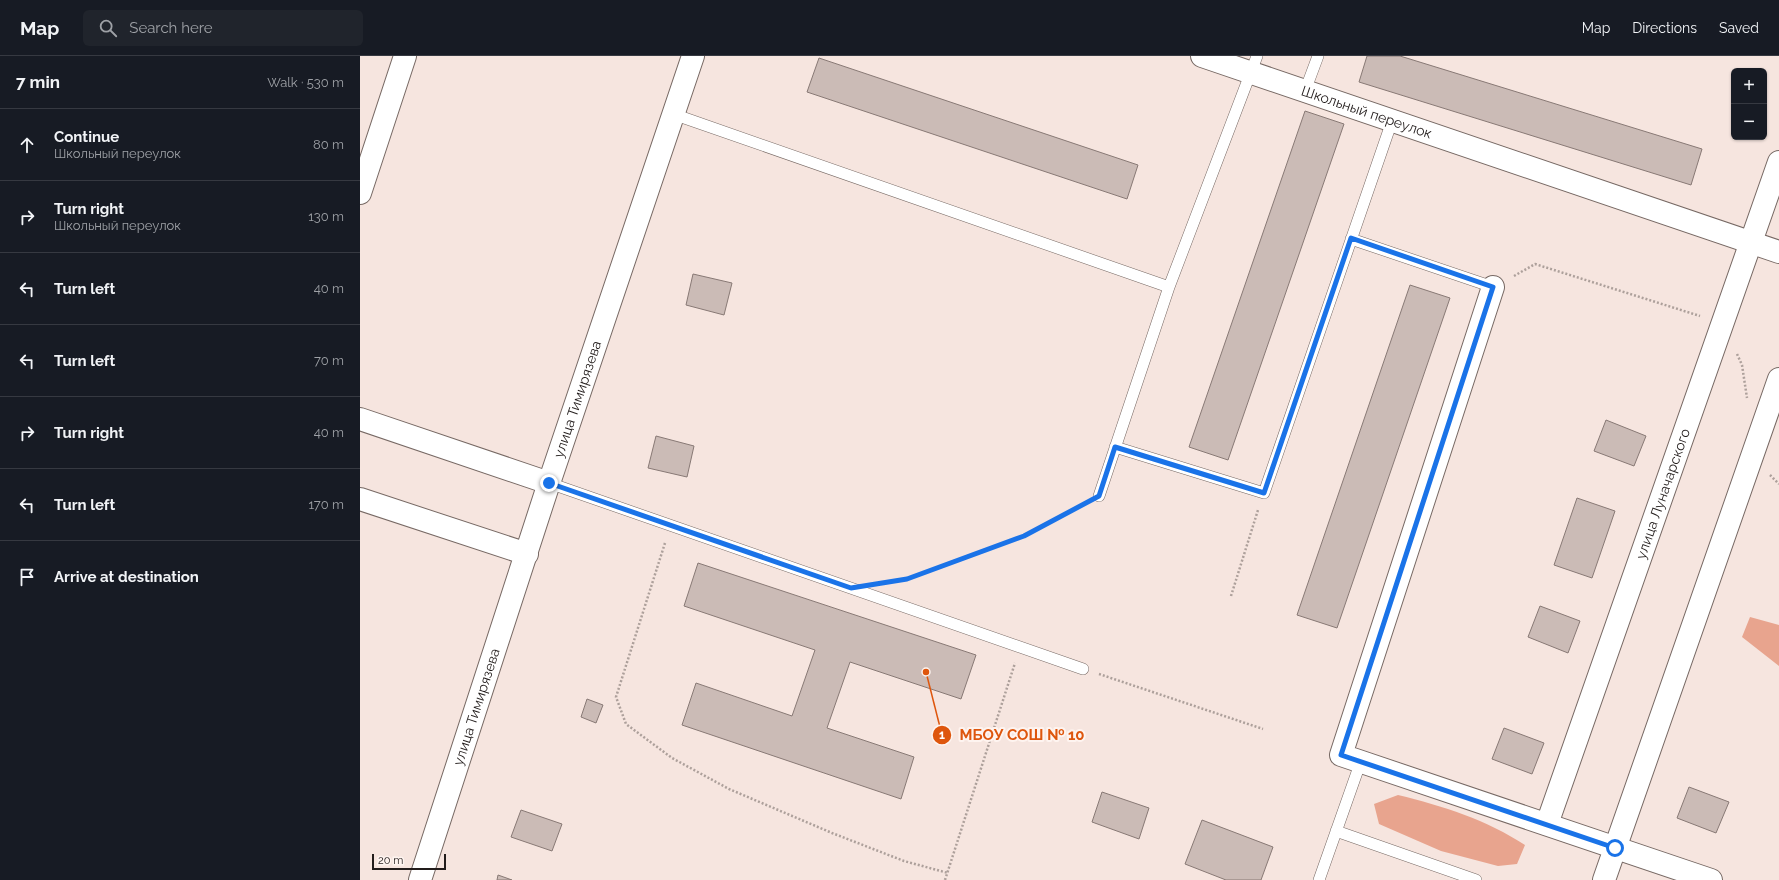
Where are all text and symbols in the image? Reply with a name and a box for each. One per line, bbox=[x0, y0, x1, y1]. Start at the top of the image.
search box bbox=[83, 10, 363, 46]
text: Map bbox=[20, 17, 59, 39]
icon: search bbox=[97, 17, 119, 39]
text: Search here bbox=[129, 19, 213, 37]
text: Map bbox=[1582, 20, 1610, 36]
text: Directions bbox=[1632, 20, 1697, 36]
text: Saved bbox=[1719, 20, 1759, 36]
map controls bbox=[1731, 68, 1767, 140]
button: + bbox=[1731, 68, 1767, 104]
text: 7 min bbox=[16, 72, 60, 92]
text: Walk · 530 m bbox=[267, 75, 344, 90]
street label: Школьный переулок bbox=[1299, 82, 1434, 142]
button: − bbox=[1731, 104, 1767, 140]
text: Continue bbox=[54, 128, 119, 146]
icon: ahead bbox=[16, 134, 38, 156]
text: 80 m bbox=[313, 137, 344, 152]
text: Школьный переулок bbox=[54, 146, 181, 161]
text: Turn right bbox=[54, 200, 124, 218]
icon: right bbox=[16, 206, 38, 228]
text: 130 m bbox=[308, 209, 344, 224]
text: Школьный переулок bbox=[54, 218, 181, 233]
icon: left bbox=[16, 278, 38, 300]
text: Turn left bbox=[54, 280, 115, 298]
text: 40 m bbox=[314, 281, 344, 296]
street label: улица Тимирязева bbox=[550, 339, 604, 460]
icon: left bbox=[16, 350, 38, 372]
text: Turn left bbox=[54, 352, 115, 370]
text: 70 m bbox=[314, 353, 344, 368]
icon: right bbox=[16, 422, 38, 444]
text: Turn right bbox=[54, 424, 124, 442]
text: 40 m bbox=[314, 425, 344, 440]
street label: улица Луначарского bbox=[1633, 426, 1693, 561]
route end bbox=[540, 474, 558, 492]
icon: left bbox=[16, 494, 38, 516]
text: Turn left bbox=[54, 496, 115, 514]
text: 170 m bbox=[308, 497, 344, 512]
icon: arrive bbox=[16, 566, 38, 588]
text: Arrive at destination bbox=[54, 568, 199, 586]
street label: улица Тимирязева bbox=[450, 646, 503, 768]
callout: МБОУ СОШ № 10 bbox=[932, 722, 1093, 749]
text: МБОУ СОШ № 10 bbox=[959, 726, 1085, 744]
text: 1 bbox=[939, 728, 945, 742]
route start bbox=[1606, 839, 1624, 857]
scale bar bbox=[372, 852, 446, 871]
text: 20 m bbox=[378, 854, 403, 867]

